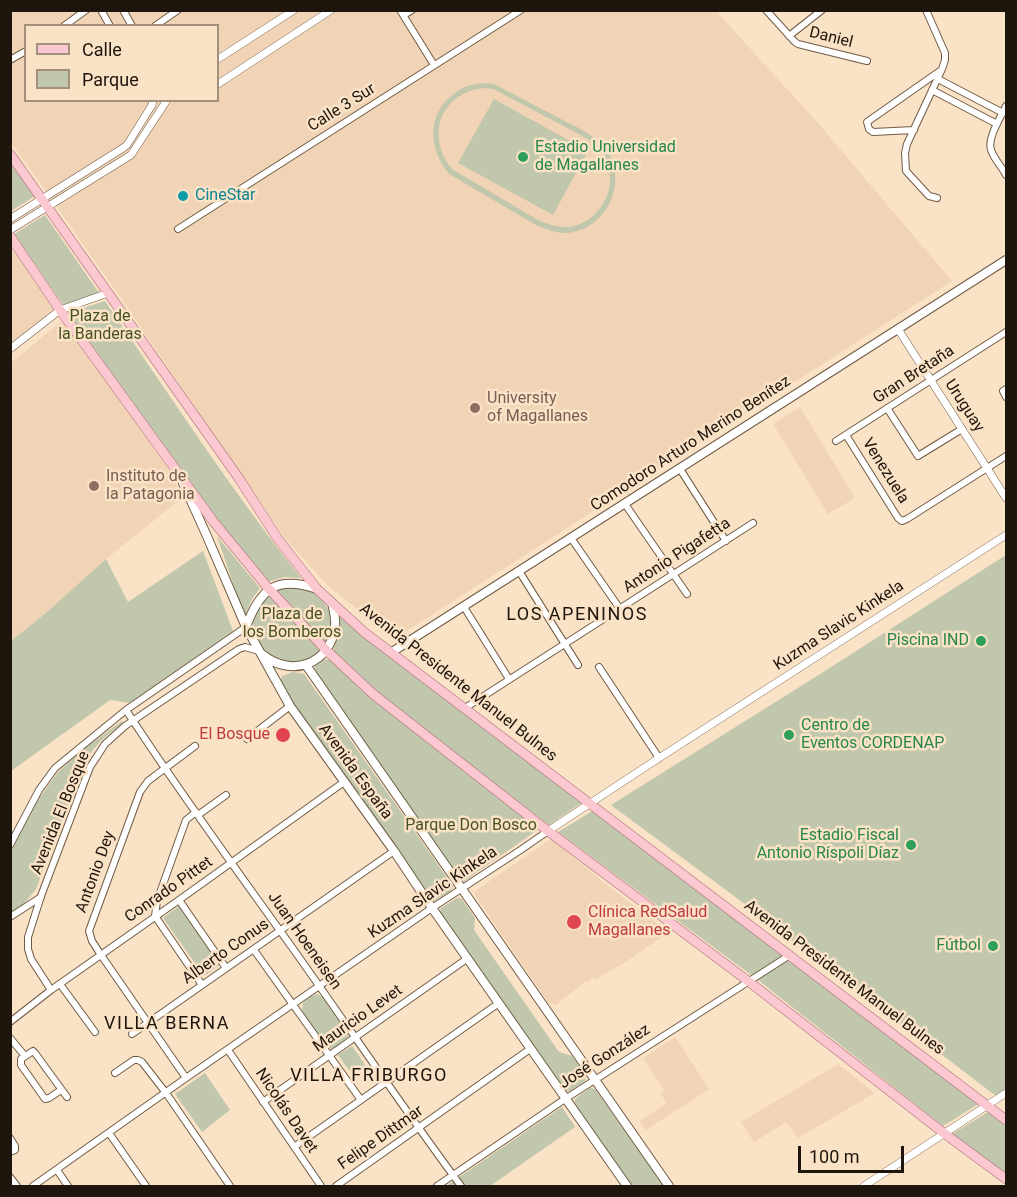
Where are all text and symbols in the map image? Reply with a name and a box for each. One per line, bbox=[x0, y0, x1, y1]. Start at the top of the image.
street label: Daniel bbox=[807, 23, 855, 53]
legend bbox=[24, 24, 219, 102]
text: Calle bbox=[82, 39, 122, 60]
text: Parque bbox=[82, 69, 139, 90]
street label: Calle 3 Sur bbox=[305, 80, 379, 136]
place label: Estadio Universidad de Magallanes bbox=[535, 138, 676, 176]
marker: Estadio Universidad de Magallanes bbox=[516, 150, 530, 164]
place label: CineStar bbox=[195, 186, 255, 206]
marker: CineStar bbox=[176, 189, 190, 203]
park label: Plaza de la Banderas bbox=[58, 307, 142, 345]
street label: Gran Bretaña bbox=[870, 342, 958, 408]
street label: Comodoro Arturo Merino Benítez bbox=[587, 372, 795, 516]
street label: Uruguay bbox=[940, 376, 988, 436]
place label: University of Magallanes bbox=[487, 389, 588, 427]
marker: University of Magallanes bbox=[468, 401, 482, 415]
street label: Venezuela bbox=[857, 435, 913, 507]
place label: Instituto de la Patagonia bbox=[106, 467, 195, 505]
marker: Instituto de la Patagonia bbox=[87, 479, 101, 493]
street label: Antonio Pigafetta bbox=[620, 514, 734, 598]
street label: Kuzma Slavic Kinkela bbox=[770, 577, 908, 675]
street label: Avenida Presidente Manuel Bulnes bbox=[355, 600, 561, 766]
district label: LOS APENINOS bbox=[506, 604, 648, 626]
park label: Plaza de los Bomberos bbox=[243, 605, 341, 643]
place label: Piscina IND bbox=[887, 631, 969, 651]
marker: Piscina IND bbox=[974, 634, 988, 648]
place label: Centro de Eventos CORDENAP bbox=[801, 716, 944, 754]
street label: Avenida España bbox=[314, 721, 396, 823]
place label: El Bosque bbox=[199, 725, 270, 745]
marker: El Bosque bbox=[274, 726, 292, 744]
marker: Centro de Eventos CORDENAP bbox=[782, 728, 796, 742]
street label: Avenida El Bosque bbox=[28, 749, 94, 877]
park label: Parque Don Bosco bbox=[405, 816, 537, 836]
place label: Estadio Fiscal Antonio Ríspoli Díaz bbox=[757, 826, 899, 864]
street label: Antonio Dey bbox=[72, 828, 120, 916]
marker: Estadio Fiscal Antonio Ríspoli Díaz bbox=[904, 838, 918, 852]
street label: Kuzma Slavic Kinkela bbox=[365, 843, 501, 943]
street label: Conrado Pittet bbox=[122, 853, 216, 927]
street label: Juan Hoeneisen bbox=[263, 888, 345, 994]
street label: Avenida Presidente Manuel Bulnes bbox=[740, 896, 948, 1060]
place label: Clínica RedSalud Magallanes bbox=[588, 903, 707, 941]
marker: Clínica RedSalud Magallanes bbox=[565, 913, 583, 931]
street label: Alberto Conus bbox=[179, 915, 273, 989]
place label: Fútbol bbox=[936, 936, 981, 956]
marker: Fútbol bbox=[986, 939, 1000, 953]
street label: Mauricio Levet bbox=[310, 981, 406, 1057]
district label: VILLA BERNA bbox=[104, 1013, 230, 1035]
street label: José González bbox=[556, 1020, 654, 1094]
street label: Nicolás Davet bbox=[251, 1065, 321, 1157]
district label: VILLA FRIBURGO bbox=[290, 1065, 448, 1087]
street label: Felipe Dittmar bbox=[335, 1102, 427, 1174]
scale bar bbox=[801, 1134, 908, 1172]
text: 100 m bbox=[809, 1146, 860, 1167]

